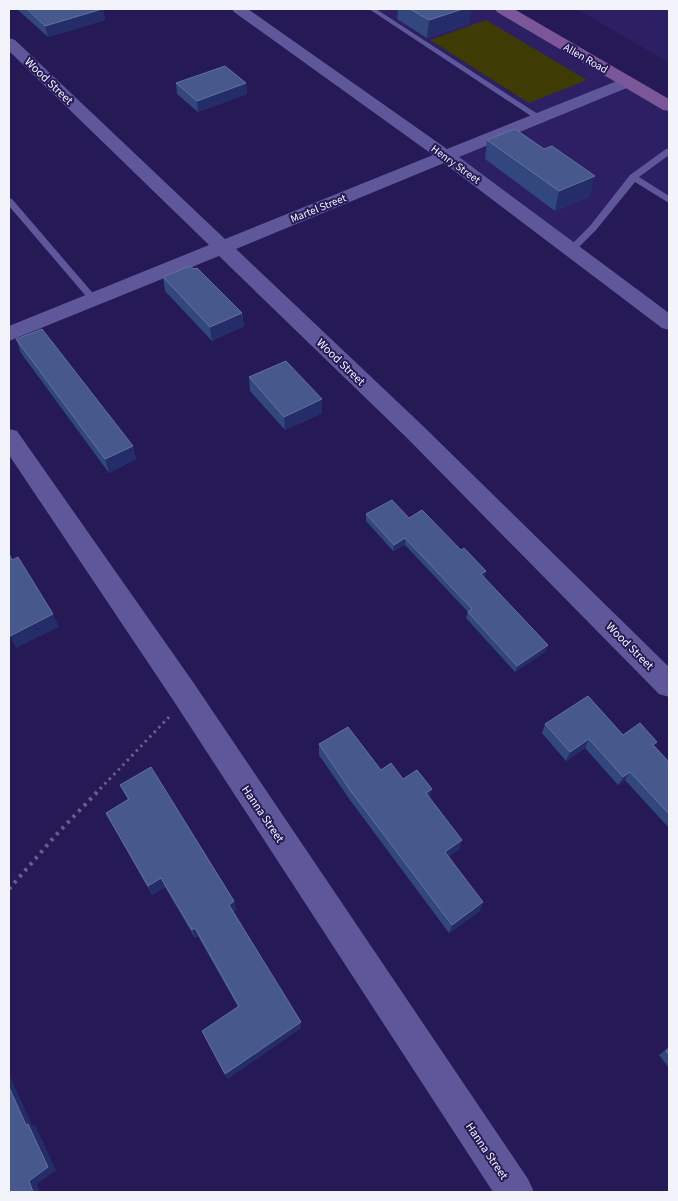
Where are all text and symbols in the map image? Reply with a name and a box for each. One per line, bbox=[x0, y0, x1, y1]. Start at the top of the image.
street label: Allen Road bbox=[561, 40, 611, 77]
street label: Wood Street bbox=[21, 54, 77, 109]
street label: Henry Street bbox=[428, 141, 484, 188]
street label: Martel Street bbox=[288, 190, 349, 226]
street label: Wood Street bbox=[313, 335, 369, 390]
street label: Wood Street bbox=[602, 619, 657, 674]
street label: Hanna Street bbox=[237, 782, 288, 846]
street label: Hanna Street bbox=[461, 1119, 512, 1183]

